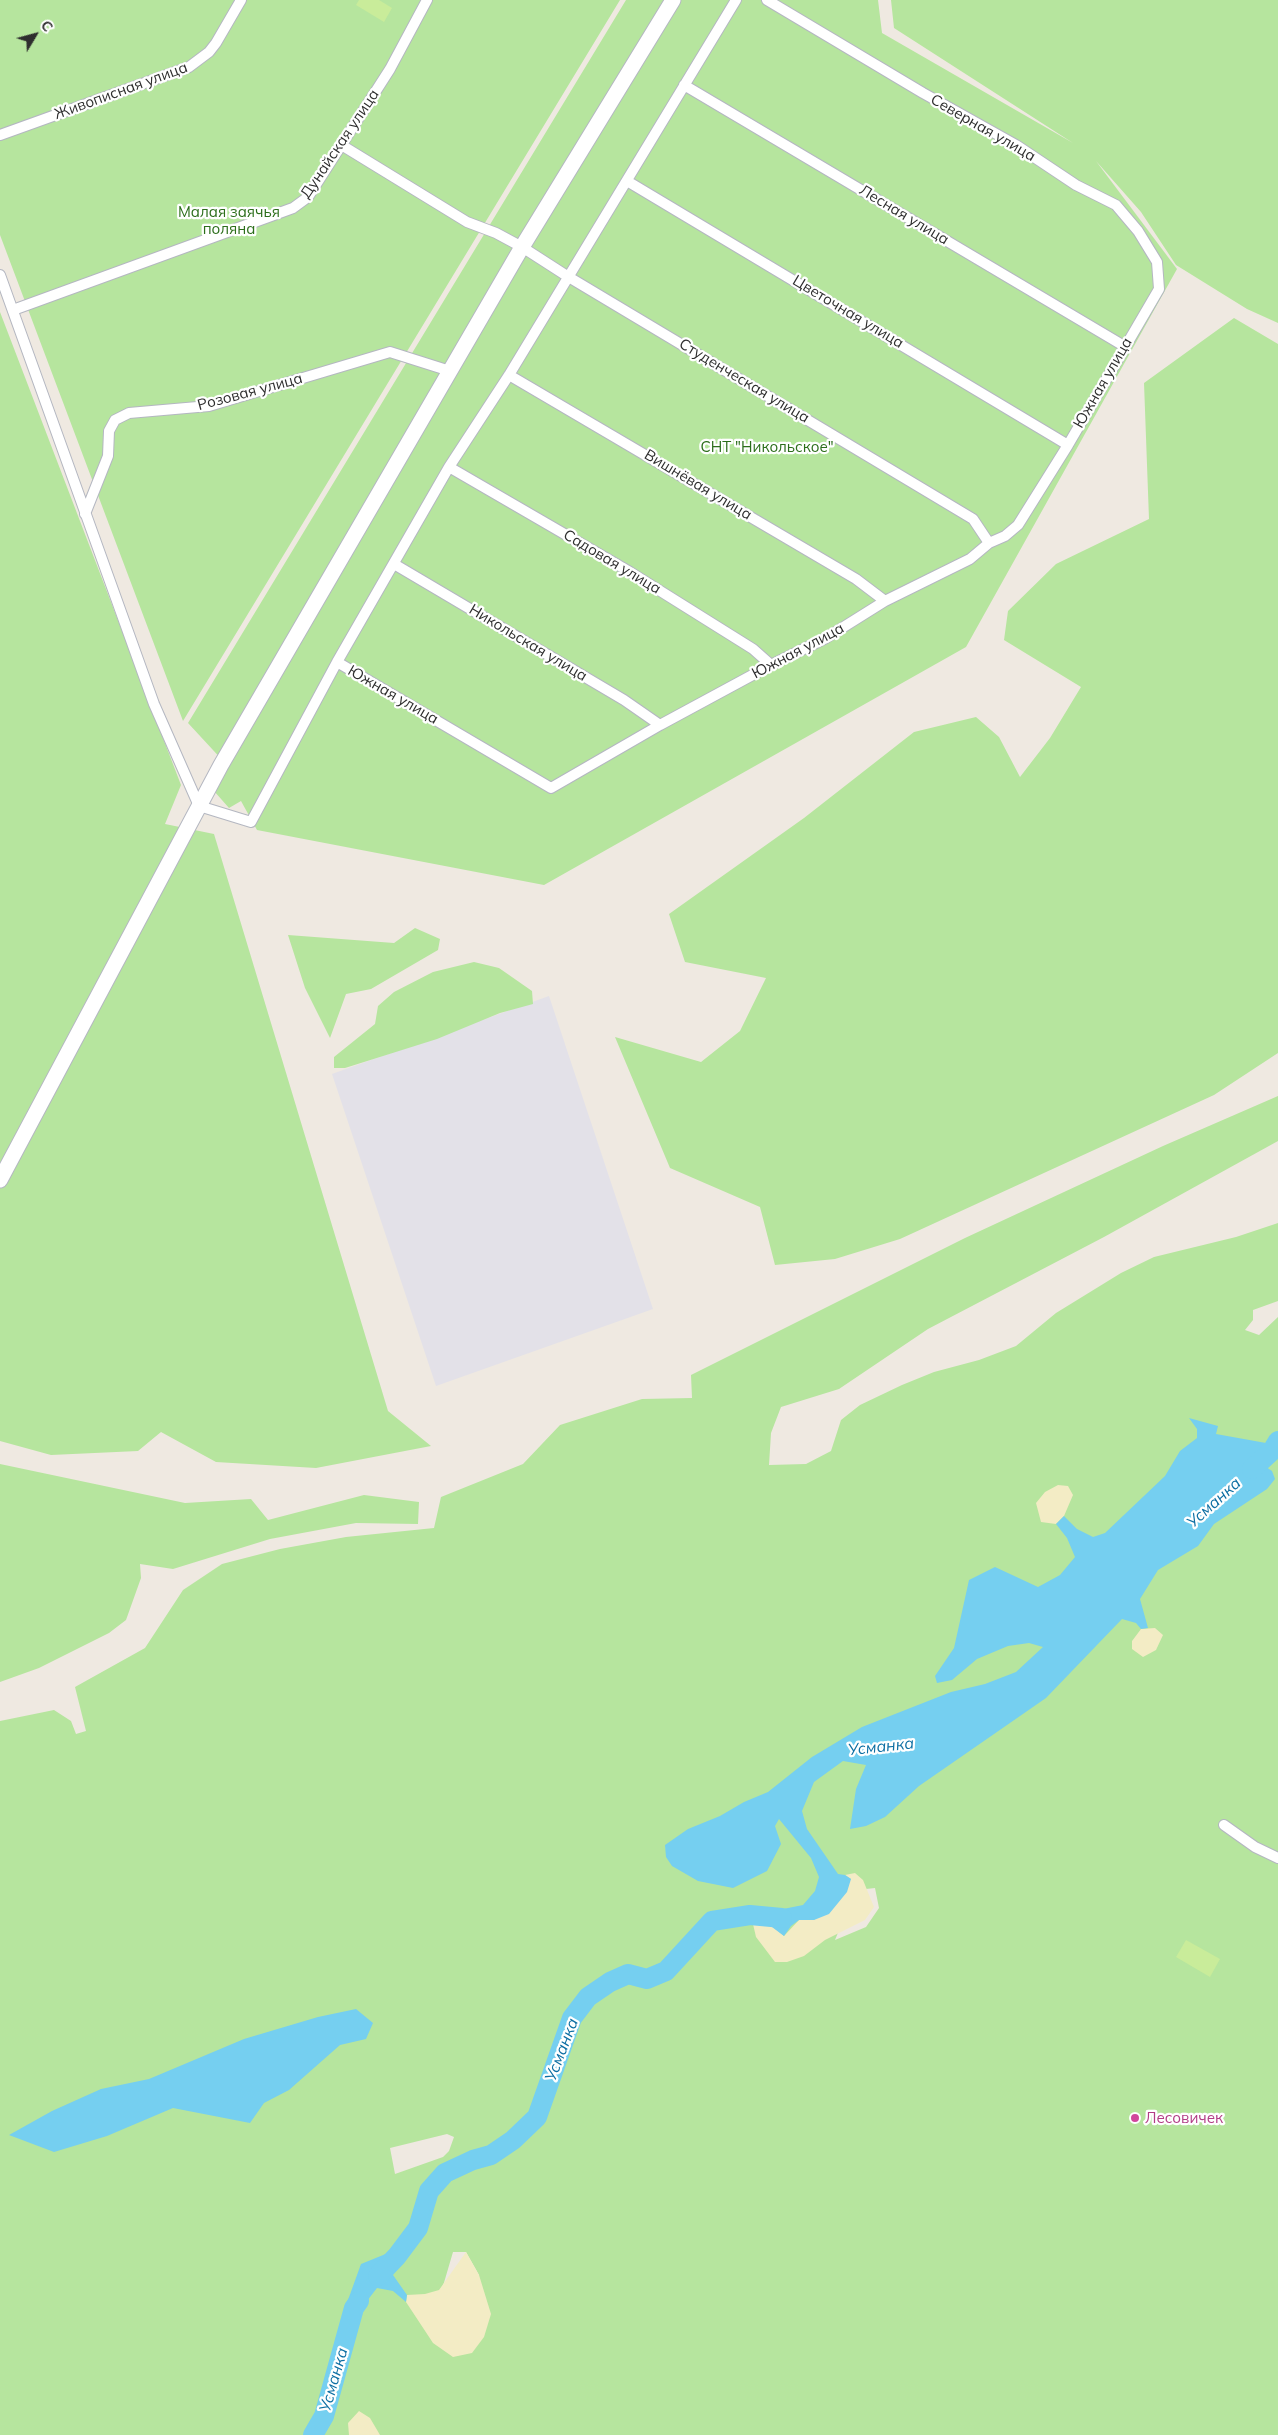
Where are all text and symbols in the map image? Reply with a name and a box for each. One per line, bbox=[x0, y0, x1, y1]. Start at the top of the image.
north arrow bbox=[10, 10, 60, 60]
text: С bbox=[37, 17, 57, 35]
street label: Живописная улица bbox=[52, 59, 190, 123]
street label: Дунайская улица bbox=[297, 86, 383, 202]
street label: Северная улица bbox=[927, 91, 1039, 165]
street label: Лесная улица bbox=[856, 181, 952, 249]
park label: Малая заячья поляна bbox=[178, 203, 280, 238]
street label: Цветочная улица bbox=[789, 272, 907, 352]
street label: Южная улица bbox=[1070, 334, 1136, 432]
street label: Студенческая улица bbox=[676, 335, 812, 427]
street label: Розовая улица bbox=[196, 369, 304, 415]
park label: СНТ "Никольское" bbox=[700, 438, 834, 456]
street label: Вишнёвая улица bbox=[641, 446, 755, 524]
street label: Садовая улица bbox=[560, 526, 664, 598]
street label: Никольская улица bbox=[466, 601, 590, 685]
street label: Южная улица bbox=[749, 619, 847, 683]
street label: Южная улица bbox=[344, 662, 442, 728]
water label: Усманка bbox=[1183, 1474, 1245, 1532]
water label: Усманка bbox=[847, 1734, 915, 1760]
water label: Усманка bbox=[541, 2016, 583, 2084]
place label: Лесовичек bbox=[1145, 2109, 1223, 2127]
marker: Лесовичек bbox=[1129, 2112, 1141, 2124]
water label: Усманка bbox=[316, 2346, 352, 2414]

